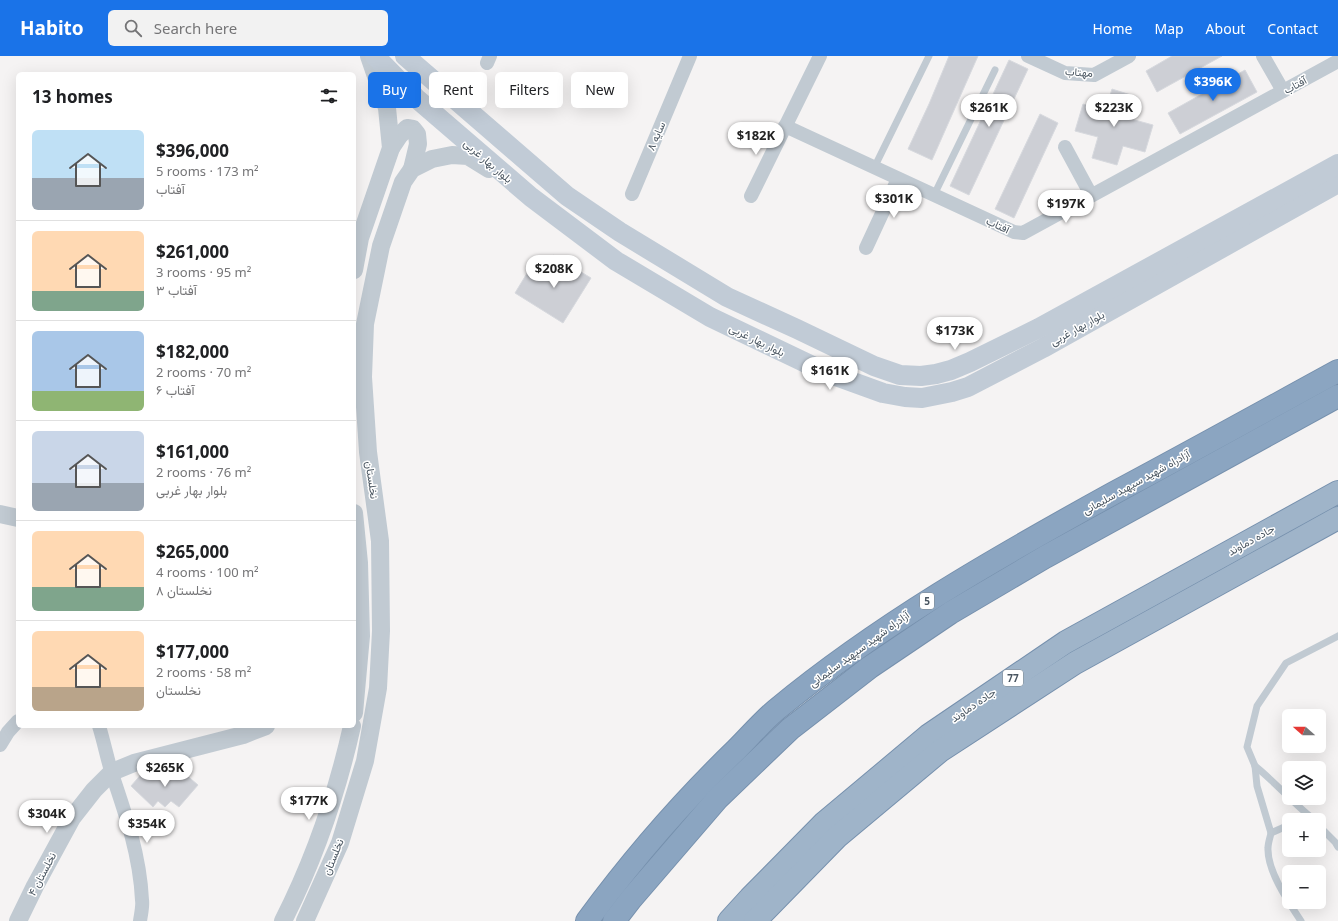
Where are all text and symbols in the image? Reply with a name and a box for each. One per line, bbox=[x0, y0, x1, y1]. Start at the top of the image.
search box bbox=[108, 10, 388, 46]
text: Habito bbox=[20, 15, 84, 41]
icon: search bbox=[122, 17, 144, 39]
text: Search here bbox=[154, 18, 237, 38]
text: Home bbox=[1093, 19, 1132, 38]
text: Map bbox=[1154, 19, 1184, 38]
text: About bbox=[1206, 19, 1245, 38]
text: Contact bbox=[1267, 19, 1318, 38]
street label: مهتاب bbox=[1065, 63, 1094, 80]
pin: $396K bbox=[1185, 68, 1241, 102]
chip: Buy bbox=[368, 72, 421, 108]
chip: Rent bbox=[429, 72, 487, 108]
chip: Filters bbox=[495, 72, 563, 108]
chip: New bbox=[571, 72, 628, 108]
text: $396K bbox=[1194, 72, 1232, 90]
street label: آفتاب bbox=[1281, 72, 1310, 97]
text: 13 homes bbox=[32, 85, 113, 108]
icon: filters bbox=[318, 85, 340, 107]
pin: $261K bbox=[961, 94, 1017, 128]
pin: $223K bbox=[1086, 94, 1142, 128]
text: $261K bbox=[970, 98, 1008, 116]
text: $223K bbox=[1095, 98, 1133, 116]
street label: سایه ۸ bbox=[643, 119, 668, 153]
pin: $182K bbox=[728, 122, 784, 156]
text: $182K bbox=[737, 126, 775, 144]
street label: بلوار بهار غربی bbox=[461, 135, 516, 186]
text: $396,000 bbox=[156, 139, 229, 162]
icon: home bbox=[64, 146, 112, 194]
text: 5 rooms · 173 m² bbox=[156, 162, 259, 180]
text: آفتاب bbox=[156, 180, 185, 198]
pin: $301K bbox=[866, 185, 922, 219]
text: $301K bbox=[875, 189, 913, 207]
pin: $197K bbox=[1038, 190, 1094, 224]
text: $197K bbox=[1047, 194, 1085, 212]
street label: آفتاب bbox=[984, 213, 1014, 237]
text: $261,000 bbox=[156, 240, 229, 263]
icon: home bbox=[64, 247, 112, 295]
pin: $208K bbox=[526, 255, 582, 289]
text: $208K bbox=[535, 259, 573, 277]
text: 3 rooms · 95 m² bbox=[156, 263, 251, 281]
text: آفتاب ۳ bbox=[156, 281, 197, 299]
street label: بلوار بهار غربی bbox=[1047, 306, 1107, 349]
pin: $173K bbox=[927, 317, 983, 351]
street label: بلوار بهار غربی bbox=[727, 320, 788, 359]
text: $173K bbox=[936, 321, 974, 339]
text: $182,000 bbox=[156, 340, 229, 363]
icon: home bbox=[64, 347, 112, 395]
pin: $161K bbox=[802, 357, 858, 391]
text: $161K bbox=[811, 361, 849, 379]
text: 2 rooms · 70 m² bbox=[156, 363, 251, 381]
text: آفتاب ۶ bbox=[156, 381, 194, 399]
text: $161,000 bbox=[156, 440, 229, 463]
street label: آزادراه شهید سپهبد سلیمانی bbox=[1079, 445, 1194, 518]
icon: home bbox=[64, 447, 112, 495]
street label: نخلستان bbox=[362, 460, 383, 500]
text: 2 rooms · 76 m² bbox=[156, 463, 251, 481]
text: بلوار بهار غربی bbox=[156, 481, 227, 499]
street label: جاده دماوند bbox=[1225, 521, 1277, 559]
text: $265,000 bbox=[156, 540, 229, 563]
icon: home bbox=[64, 547, 112, 595]
text: 4 rooms · 100 m² bbox=[156, 563, 259, 581]
text: نخلستان ۸ bbox=[156, 581, 212, 599]
road number: 5 bbox=[920, 593, 934, 609]
street label: آزادراه شهید سپهبد سلیمانی bbox=[805, 606, 914, 691]
text: $177,000 bbox=[156, 640, 229, 663]
icon: home bbox=[64, 647, 112, 695]
text: 2 rooms · 58 m² bbox=[156, 663, 251, 681]
road number: 77 bbox=[1003, 670, 1023, 686]
text: نخلستان bbox=[156, 681, 201, 699]
street label: جاده دماوند bbox=[947, 684, 998, 725]
north arrow bbox=[1282, 709, 1326, 753]
map controls bbox=[1282, 709, 1326, 909]
pin: $265K bbox=[137, 754, 193, 788]
text: $265K bbox=[146, 758, 184, 776]
button: layers bbox=[1282, 761, 1326, 805]
pin: $177K bbox=[281, 787, 337, 821]
text: $177K bbox=[290, 791, 328, 809]
pin: $304K bbox=[19, 800, 75, 834]
text: $304K bbox=[28, 804, 66, 822]
pin: $354K bbox=[119, 810, 175, 844]
button: + bbox=[1282, 813, 1326, 857]
text: $354K bbox=[128, 814, 166, 832]
street label: نخلستان bbox=[318, 836, 347, 877]
street label: نخلستان ۴ bbox=[24, 849, 59, 898]
button: − bbox=[1282, 865, 1326, 909]

